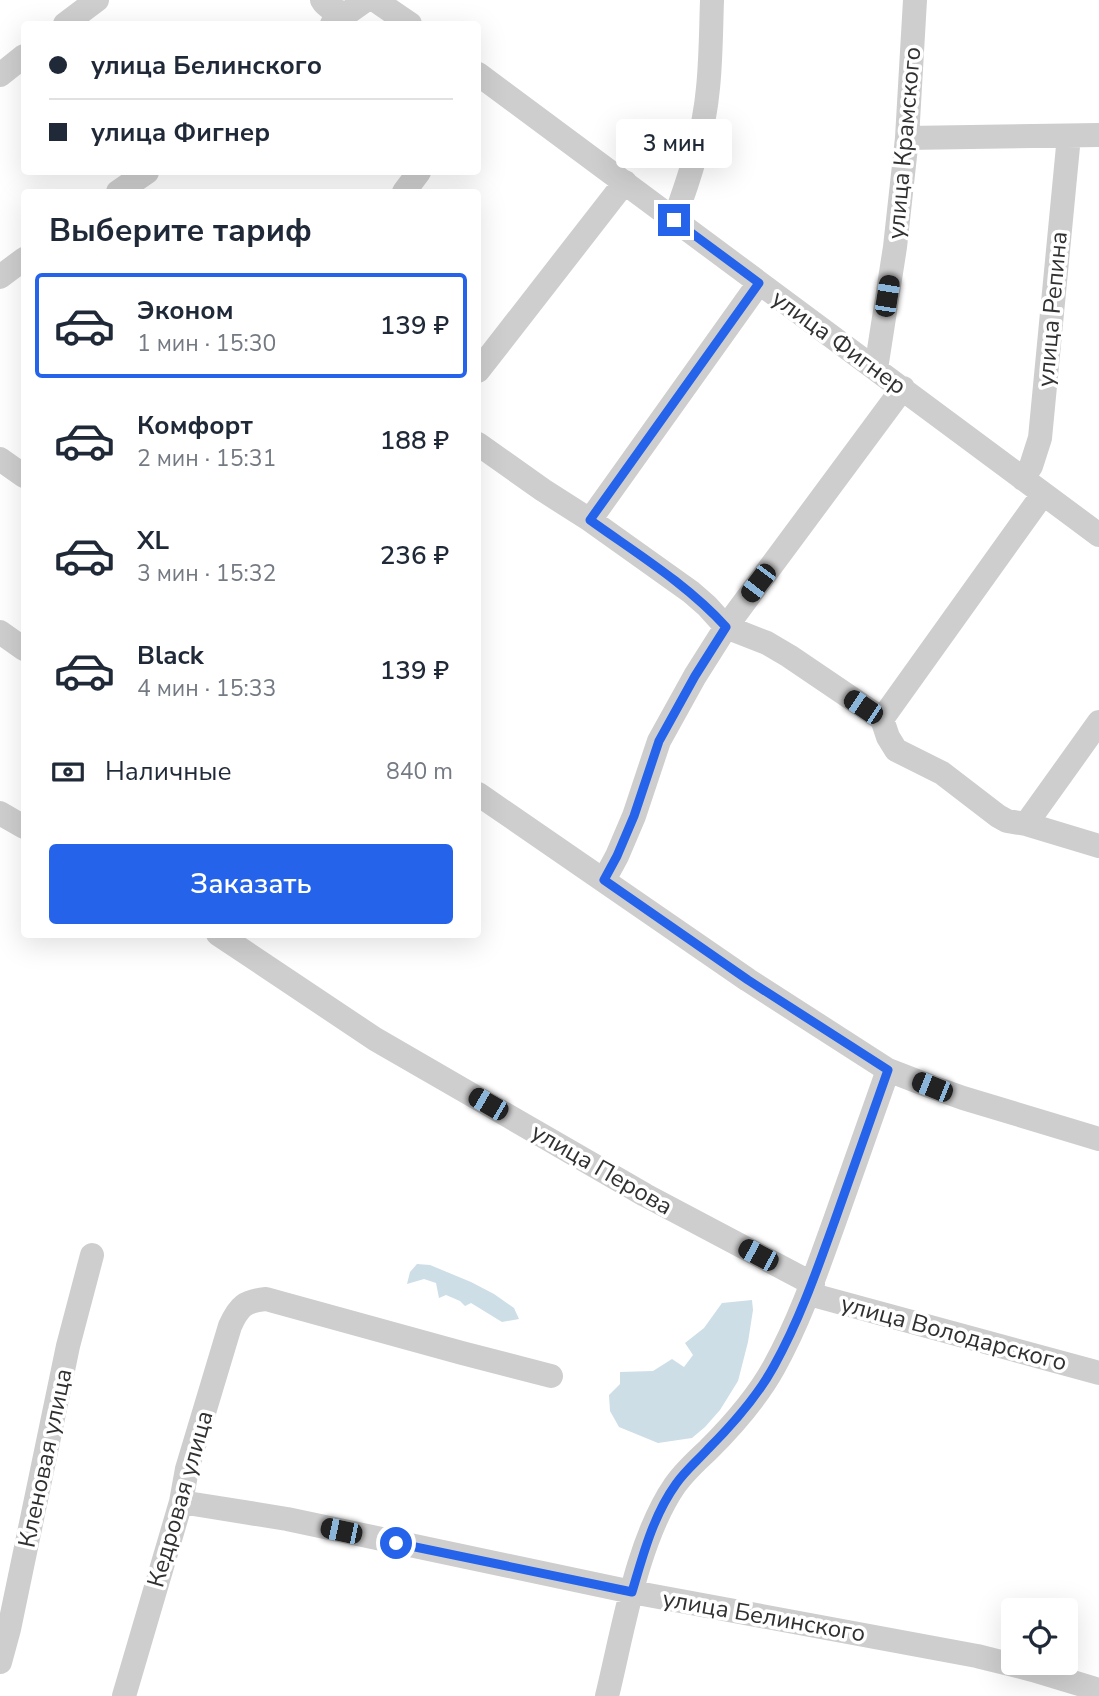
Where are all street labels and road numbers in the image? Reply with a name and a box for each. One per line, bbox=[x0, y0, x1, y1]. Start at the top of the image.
street label: улица Крамского bbox=[880, 45, 928, 241]
street label: улица Репина bbox=[1029, 230, 1075, 388]
street label: улица Фигнер bbox=[765, 282, 913, 402]
street label: улица Перова bbox=[526, 1116, 678, 1222]
street label: улица Володарского bbox=[837, 1287, 1071, 1379]
street label: Кленовая улица bbox=[10, 1366, 80, 1550]
street label: Кедровая улица bbox=[139, 1407, 221, 1591]
street label: улица Белинского bbox=[660, 1582, 868, 1650]

